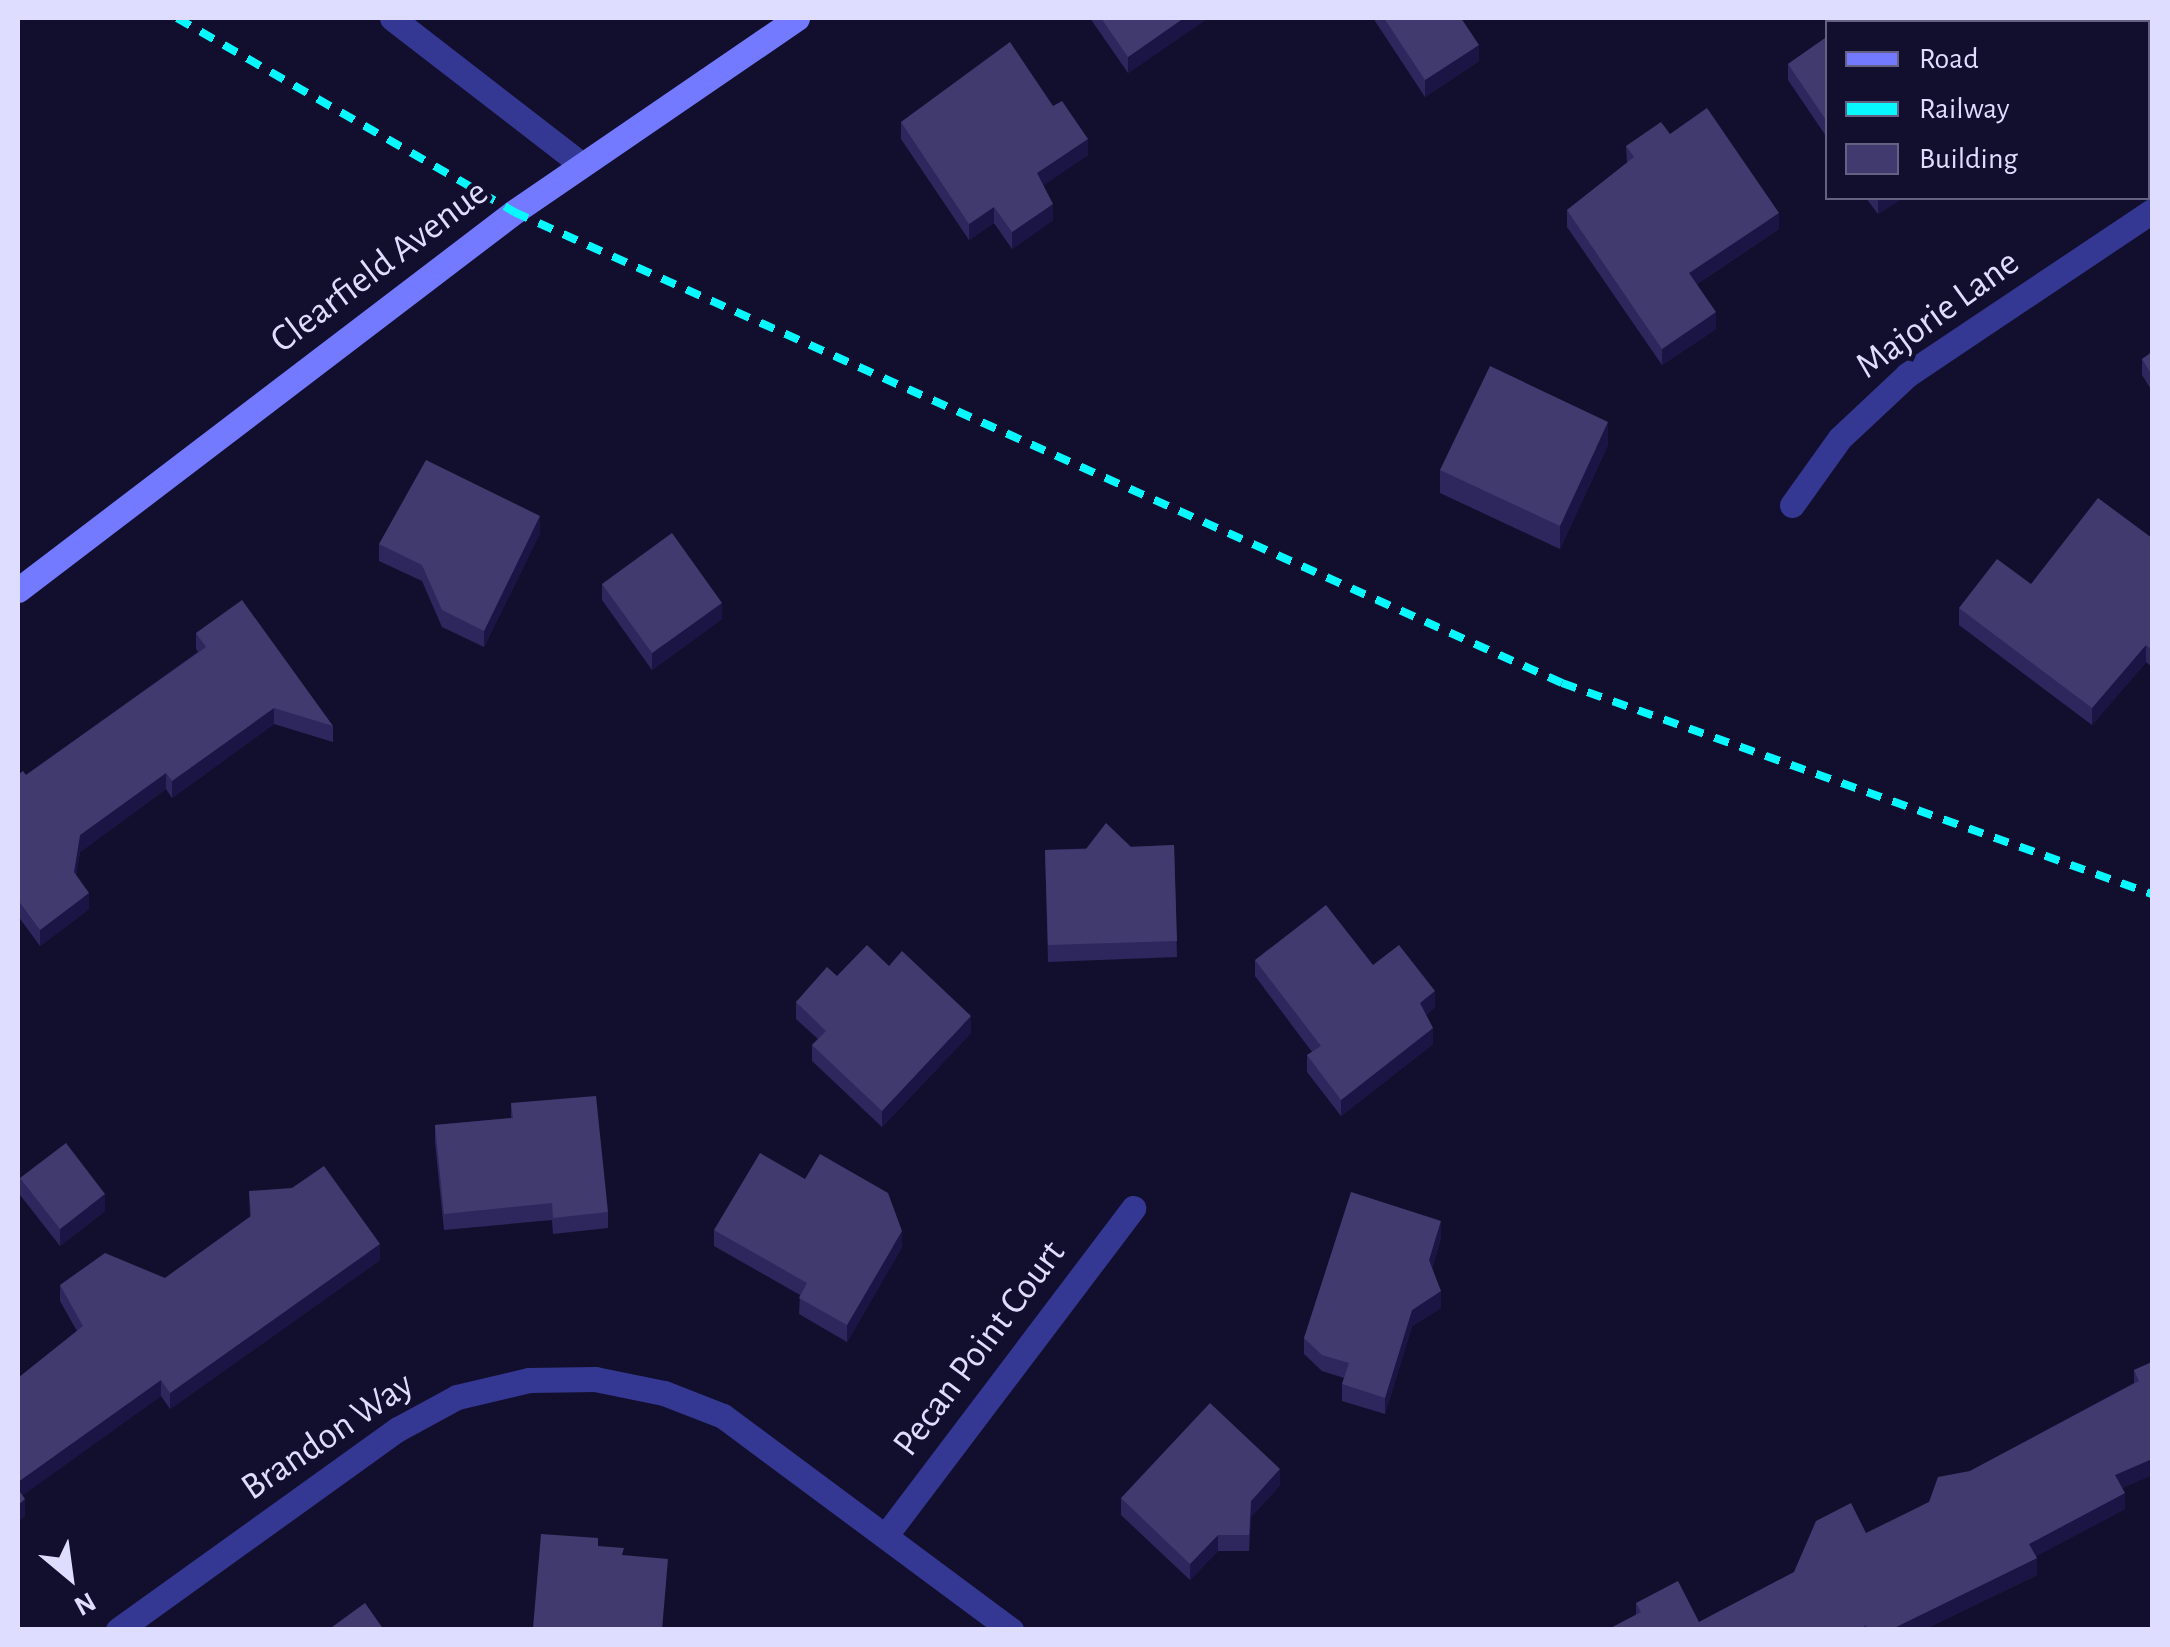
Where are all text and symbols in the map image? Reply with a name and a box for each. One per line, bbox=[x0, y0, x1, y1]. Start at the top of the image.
legend bbox=[1825, 20, 2150, 200]
text: Road bbox=[1919, 44, 1979, 74]
text: Railway bbox=[1919, 94, 2010, 124]
text: Building bbox=[1919, 144, 2018, 174]
street label: Clearfield Avenue bbox=[262, 170, 498, 364]
street label: Majorie Lane bbox=[1847, 240, 2029, 390]
street label: Pecan Point Court bbox=[884, 1232, 1076, 1466]
street label: Brandon Way bbox=[233, 1363, 423, 1511]
north arrow bbox=[20, 1527, 120, 1627]
text: N bbox=[69, 1586, 100, 1620]

